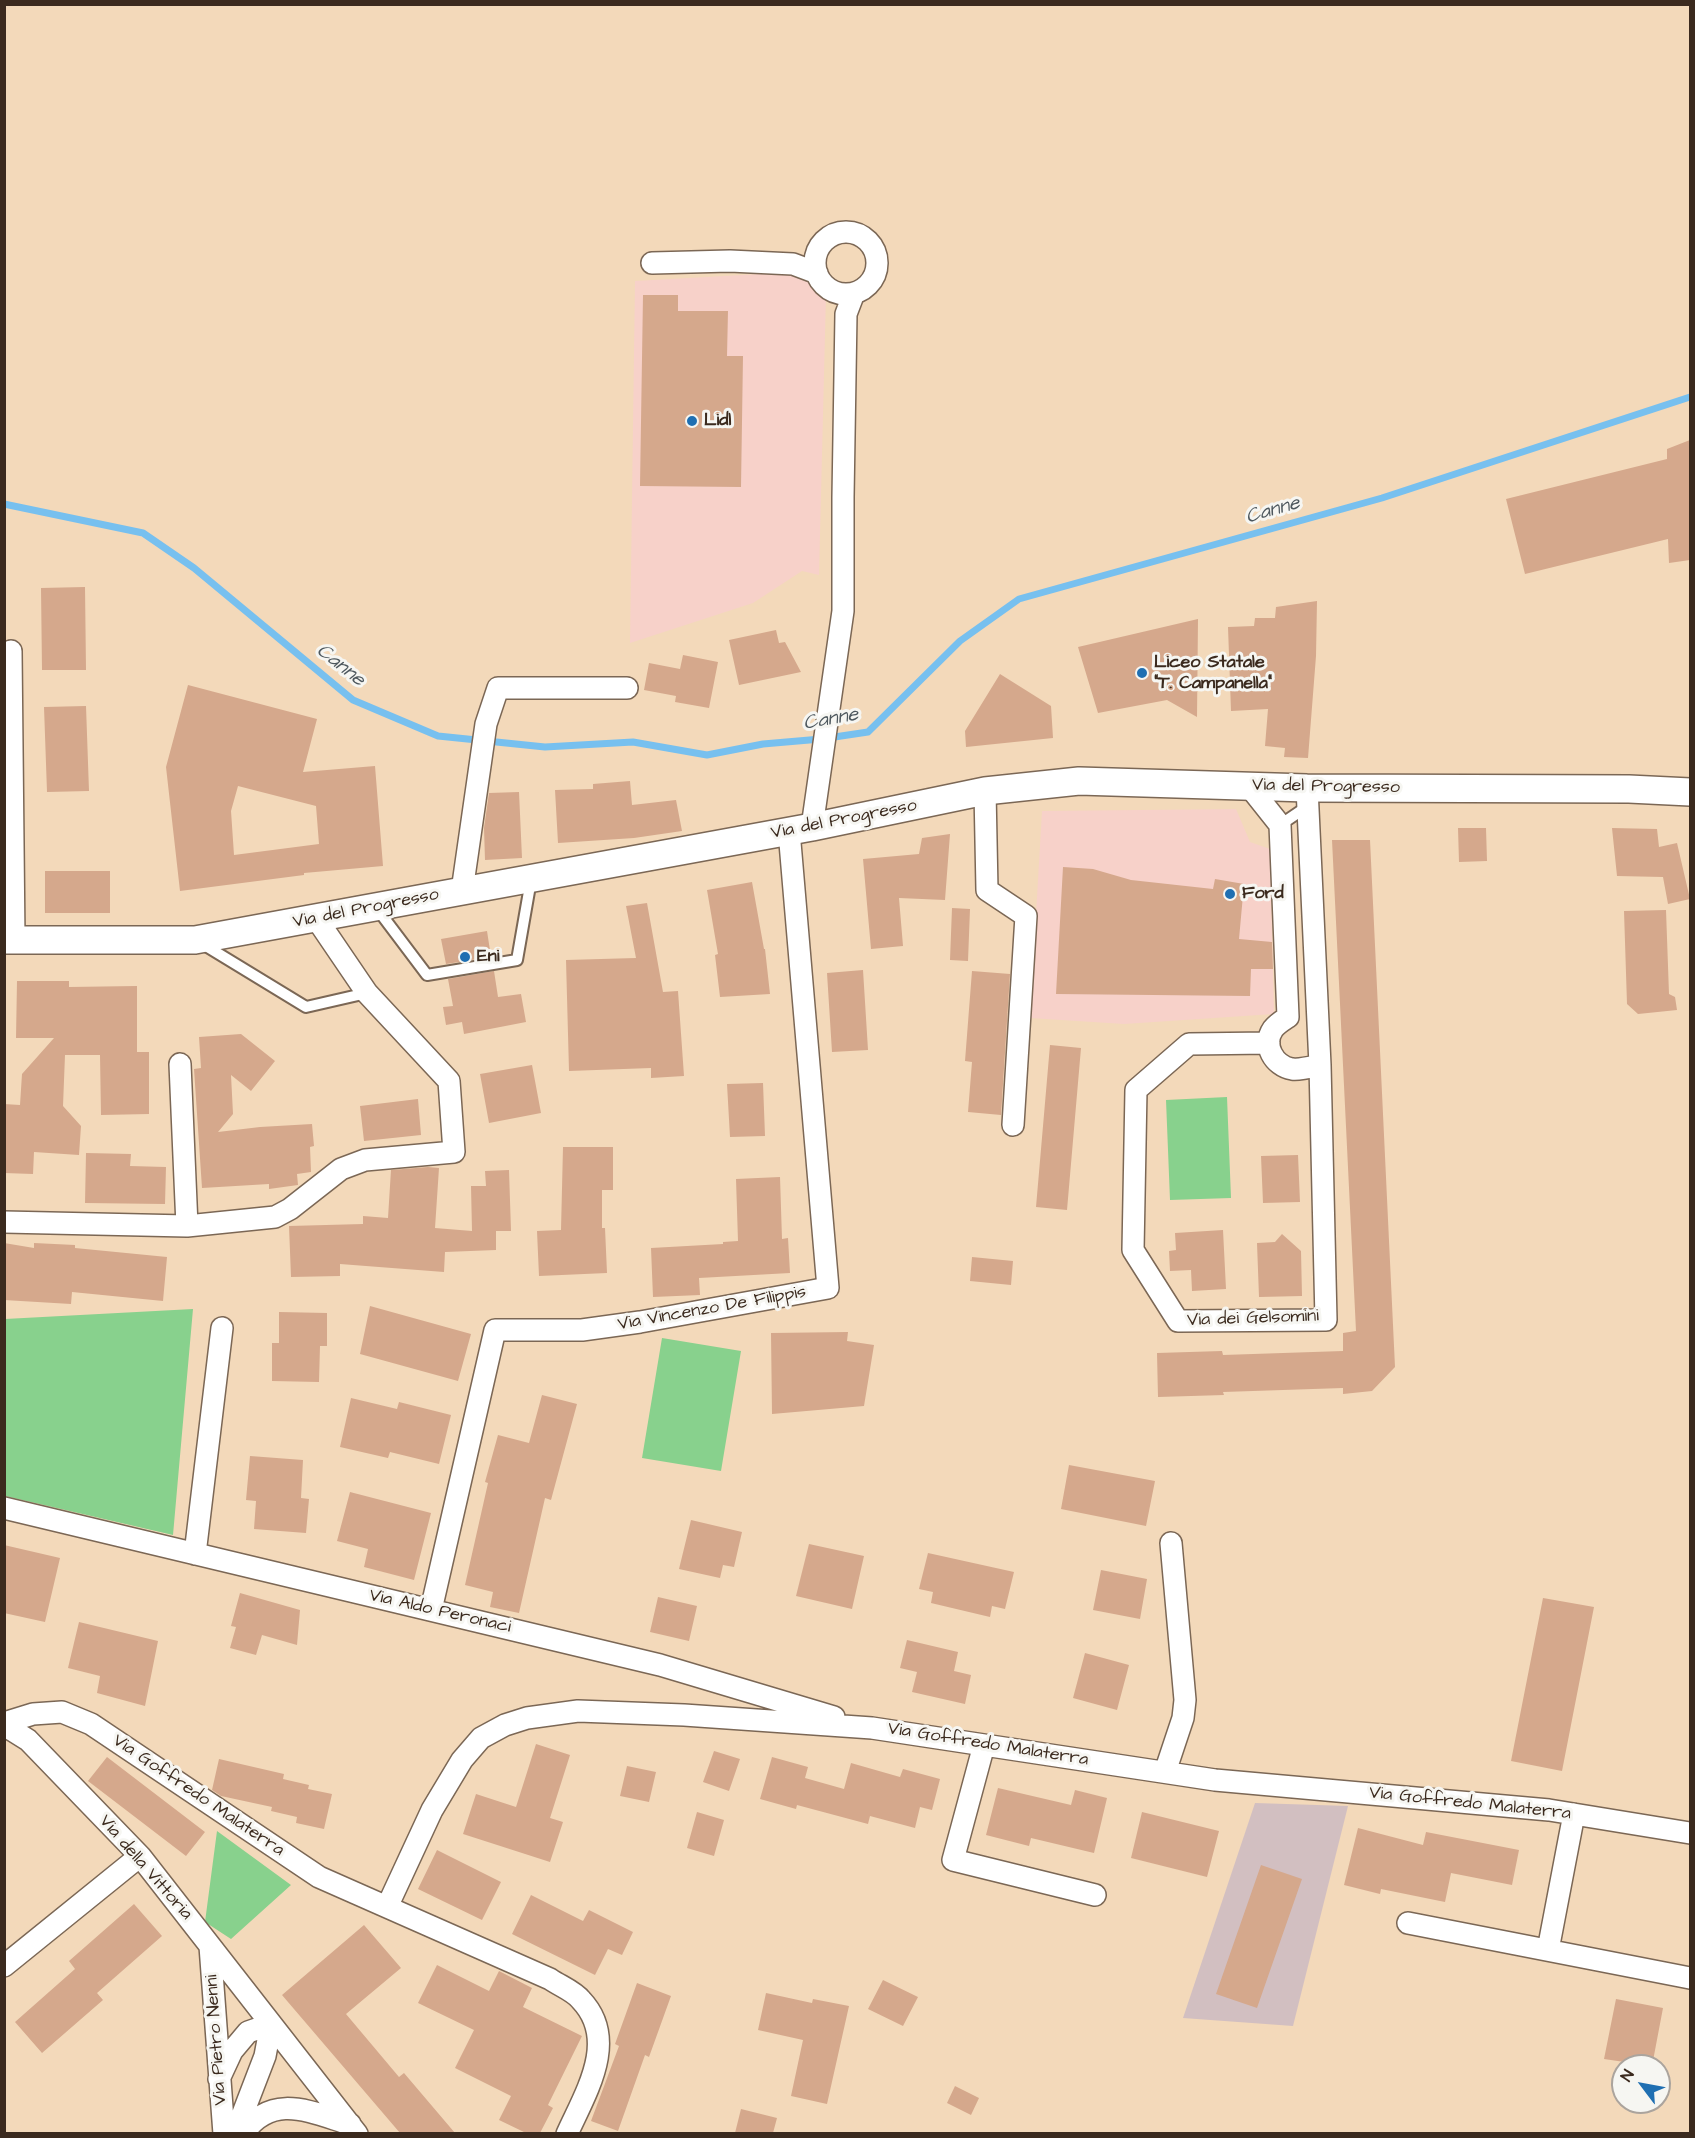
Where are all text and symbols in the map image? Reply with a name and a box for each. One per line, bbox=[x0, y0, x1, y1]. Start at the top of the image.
place label: Lidl bbox=[704, 410, 731, 432]
marker: Lidl bbox=[685, 414, 699, 428]
water label: Canne bbox=[1243, 492, 1303, 530]
water label: Canne bbox=[311, 640, 369, 692]
place label: Liceo Statale "T. Campanella" bbox=[1154, 652, 1272, 694]
marker: Liceo Statale "T. Campanella" bbox=[1135, 666, 1149, 680]
water label: Canne bbox=[802, 703, 860, 737]
street label: Via del Progresso bbox=[1252, 775, 1400, 799]
street label: Via del Progresso bbox=[769, 795, 919, 845]
place label: Ford bbox=[1242, 883, 1284, 905]
street label: Via del Progresso bbox=[291, 884, 441, 934]
marker: Ford bbox=[1223, 887, 1237, 901]
place label: Eni bbox=[477, 946, 499, 968]
marker: Eni bbox=[458, 950, 472, 964]
street label: Via Vincenzo De Filippis bbox=[616, 1282, 808, 1336]
street label: Via dei Gelsomini bbox=[1187, 1306, 1319, 1332]
street label: Via Aldo Peronaci bbox=[367, 1585, 513, 1639]
street label: Via Goffredo Malaterra bbox=[886, 1718, 1090, 1772]
street label: Via Goffredo Malaterra bbox=[108, 1730, 288, 1862]
street label: Via Goffredo Malaterra bbox=[1368, 1783, 1572, 1825]
street label: Via della Vittoria bbox=[94, 1811, 196, 1925]
street label: Via Pietro Nenni bbox=[202, 1974, 232, 2106]
north arrow bbox=[1611, 2054, 1671, 2114]
text: N bbox=[1615, 2065, 1639, 2086]

